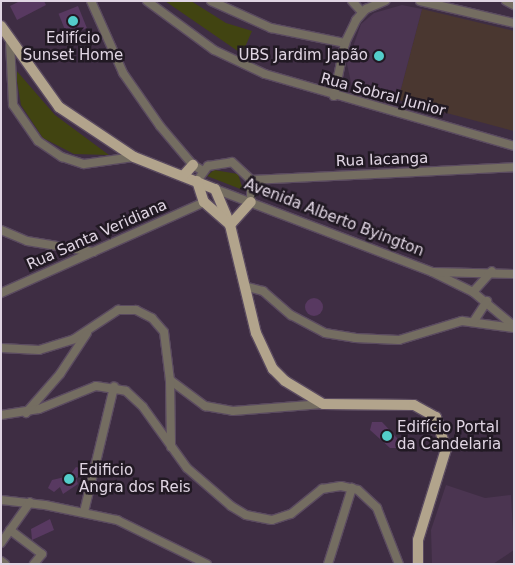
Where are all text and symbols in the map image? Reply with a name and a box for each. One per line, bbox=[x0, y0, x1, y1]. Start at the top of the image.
marker: Edifício Sunset Home bbox=[67, 15, 79, 27]
place label: Edifício Sunset Home bbox=[23, 29, 123, 64]
place label: UBS Jardim Japão bbox=[239, 47, 368, 65]
marker: UBS Jardim Japão bbox=[372, 49, 386, 63]
street label: Rua Sobral Junior bbox=[319, 70, 447, 120]
street label: Rua Iacanga bbox=[335, 149, 429, 171]
street label: Avenida Alberto Byington bbox=[242, 175, 426, 261]
street label: Rua Santa Veridiana bbox=[24, 196, 170, 274]
place label: Edifício Portal da Candelaria bbox=[397, 418, 501, 453]
marker: Edifício Portal da Candelaria bbox=[381, 430, 393, 442]
place label: Edificio Angra dos Reis bbox=[79, 461, 191, 496]
marker: Edificio Angra dos Reis bbox=[63, 473, 75, 485]

